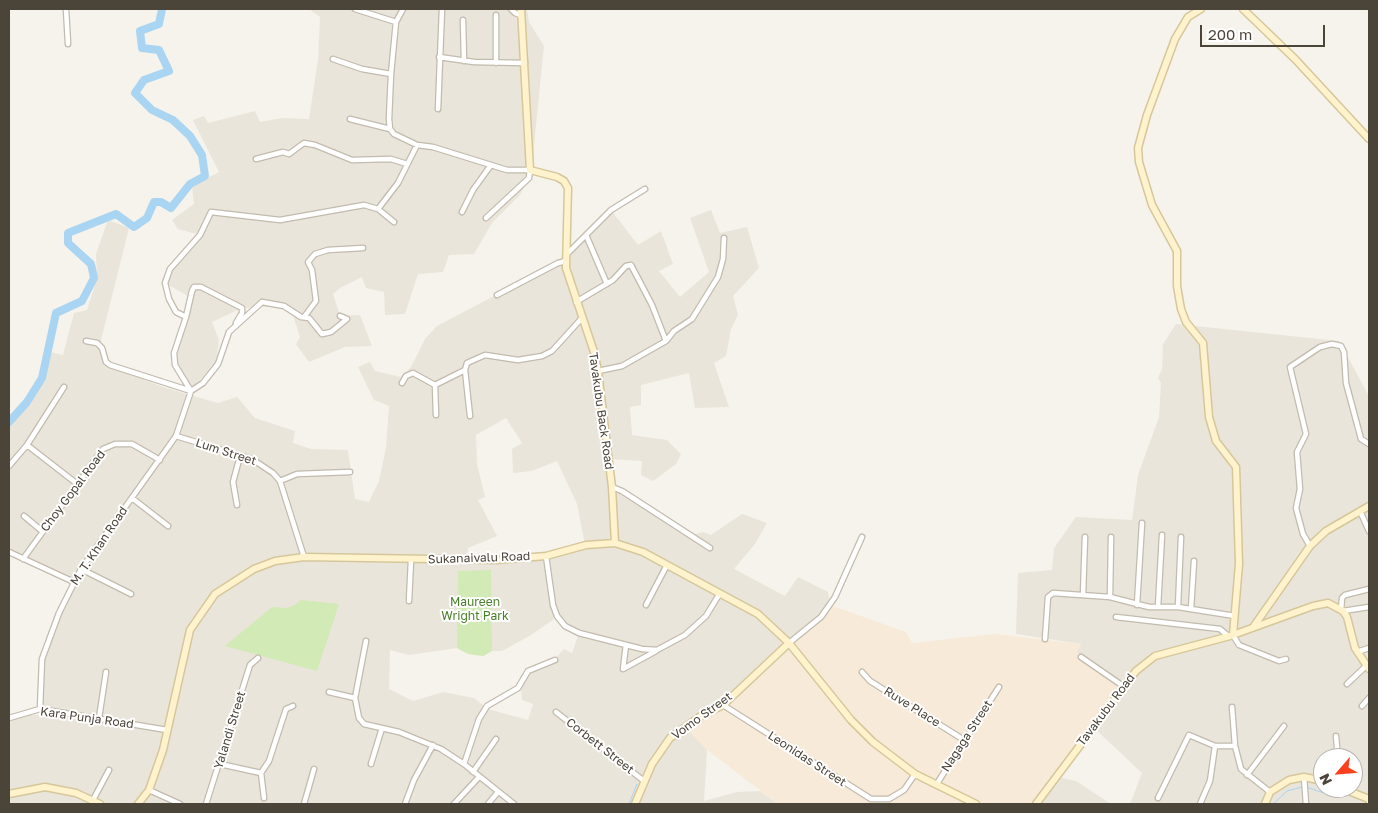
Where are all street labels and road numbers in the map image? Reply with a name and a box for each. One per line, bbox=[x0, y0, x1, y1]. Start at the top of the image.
street label: Tavakubu Back Road bbox=[586, 351, 616, 471]
street label: Lum Street bbox=[194, 435, 258, 469]
street label: Choy Gopal Road bbox=[38, 447, 108, 535]
street label: M. T. Khan Road bbox=[67, 504, 131, 588]
street label: Sukanaivalu Road bbox=[428, 549, 530, 567]
street label: Tavakubu Road bbox=[1074, 671, 1138, 749]
street label: Ruve Place bbox=[881, 684, 943, 730]
street label: Yalandi Street bbox=[211, 689, 249, 771]
street label: Vomo Street bbox=[669, 689, 735, 743]
street label: Nagaga Street bbox=[938, 697, 996, 775]
street label: Kara Punja Road bbox=[39, 704, 135, 732]
street label: Corbett Street bbox=[563, 715, 637, 777]
street label: Leonidas Street bbox=[765, 728, 849, 790]

